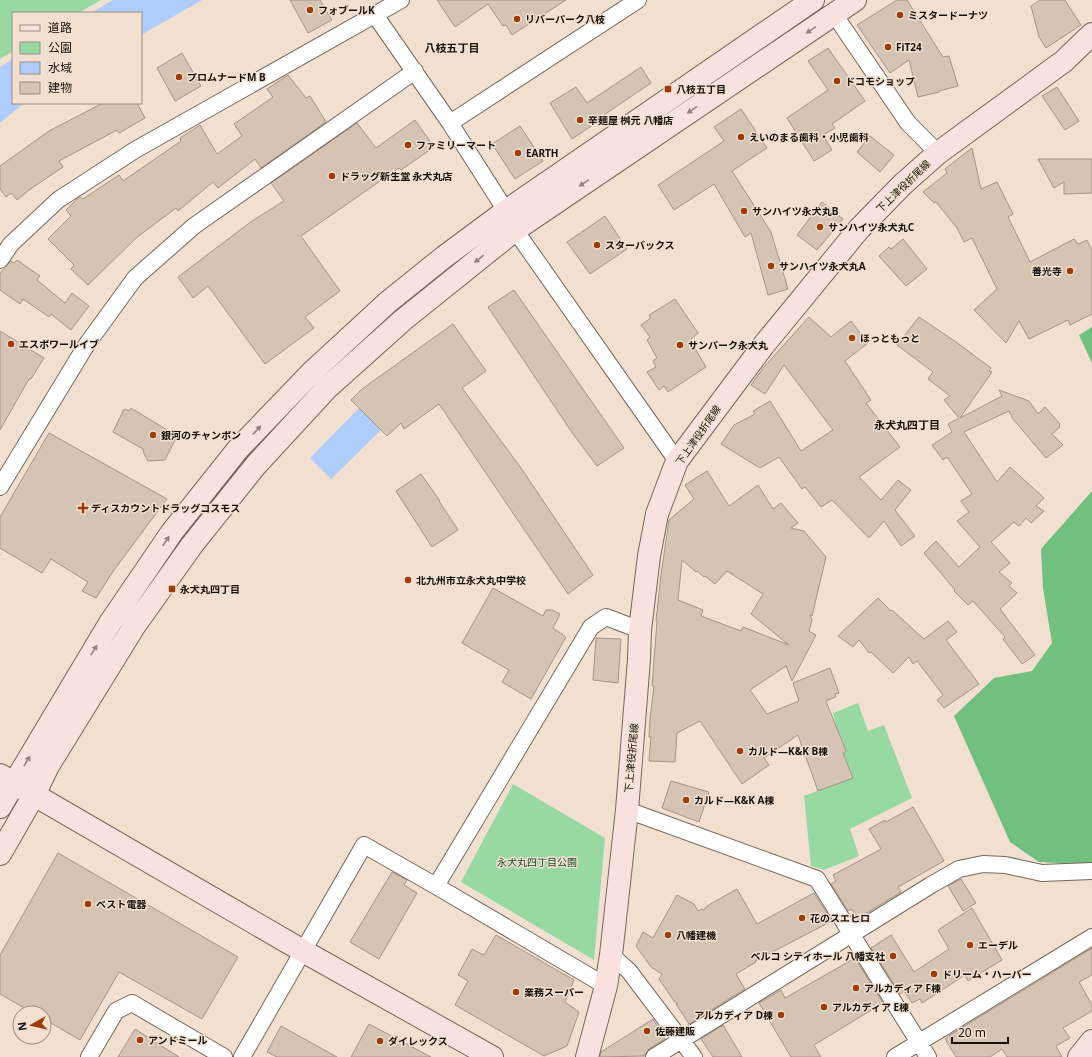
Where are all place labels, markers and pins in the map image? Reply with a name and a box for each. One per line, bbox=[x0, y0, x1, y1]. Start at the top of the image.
place label: フォブールK bbox=[318, 3, 375, 17]
marker: フォブールK bbox=[305, 5, 315, 15]
place label: ミスタードーナツ bbox=[908, 8, 988, 22]
marker: ミスタードーナツ bbox=[895, 10, 905, 20]
place label: リバーパーク八枝 bbox=[525, 12, 605, 26]
marker: リバーパーク八枝 bbox=[512, 14, 522, 24]
place label: FiT24 bbox=[896, 40, 922, 54]
marker: FiT24 bbox=[883, 42, 893, 52]
place label: プロムナードM B bbox=[187, 70, 266, 84]
marker: プロムナードM B bbox=[174, 72, 184, 82]
place label: ドコモショップ bbox=[845, 74, 915, 88]
marker: ドコモショップ bbox=[832, 76, 842, 86]
place label: 八枝五丁目 bbox=[676, 82, 726, 96]
marker: 八枝五丁目 bbox=[663, 84, 673, 94]
place label: 辛麺屋 桝元 八幡店 bbox=[588, 113, 673, 127]
marker: 辛麺屋 桝元 八幡店 bbox=[575, 115, 585, 125]
place label: えいのまる歯科・小児歯科 bbox=[749, 130, 869, 144]
marker: えいのまる歯科・小児歯科 bbox=[736, 132, 746, 142]
place label: ファミリーマート bbox=[416, 138, 496, 152]
marker: ファミリーマート bbox=[403, 140, 413, 150]
place label: EARTH bbox=[526, 146, 559, 160]
marker: EARTH bbox=[513, 148, 523, 158]
place label: ドラッグ新生堂 永犬丸店 bbox=[340, 169, 453, 183]
marker: ドラッグ新生堂 永犬丸店 bbox=[327, 171, 337, 181]
place label: サンハイツ永犬丸B bbox=[752, 204, 839, 218]
marker: サンハイツ永犬丸B bbox=[739, 206, 749, 216]
place label: サンハイツ永犬丸C bbox=[828, 220, 915, 234]
marker: サンハイツ永犬丸C bbox=[815, 222, 825, 232]
place label: スターバックス bbox=[605, 238, 675, 252]
marker: スターバックス bbox=[592, 240, 602, 250]
place label: サンハイツ永犬丸A bbox=[779, 259, 866, 273]
marker: サンハイツ永犬丸A bbox=[766, 261, 776, 271]
place label: 善光寺 bbox=[1032, 264, 1062, 278]
marker: 善光寺 bbox=[1065, 266, 1075, 276]
place label: ほっともっと bbox=[860, 331, 920, 345]
marker: ほっともっと bbox=[847, 333, 857, 343]
place label: エスポワールイブ bbox=[19, 337, 99, 351]
place label: サンパーク永犬丸 bbox=[688, 338, 768, 352]
marker: エスポワールイブ bbox=[6, 339, 16, 349]
marker: サンパーク永犬丸 bbox=[675, 340, 685, 350]
place label: 銀河のチャンポン bbox=[161, 428, 241, 442]
marker: 銀河のチャンポン bbox=[148, 430, 158, 440]
place label: ディスカウントドラッグコスモス bbox=[91, 501, 240, 515]
marker: ディスカウントドラッグコスモス bbox=[78, 503, 88, 513]
place label: 北九州市立永犬丸中学校 bbox=[416, 573, 526, 587]
marker: 北九州市立永犬丸中学校 bbox=[403, 575, 413, 585]
place label: 永犬丸四丁目 bbox=[180, 582, 240, 596]
marker: 永犬丸四丁目 bbox=[167, 584, 177, 594]
place label: カルド―K&K B棟 bbox=[748, 744, 828, 758]
marker: カルド―K&K B棟 bbox=[735, 746, 745, 756]
place label: カルド―K&K A棟 bbox=[694, 793, 774, 807]
marker: カルド―K&K A棟 bbox=[681, 795, 691, 805]
place label: ベスト電器 bbox=[96, 897, 147, 911]
marker: ベスト電器 bbox=[83, 899, 93, 909]
place label: 花のスエヒロ bbox=[810, 911, 870, 925]
marker: 花のスエヒロ bbox=[797, 913, 807, 923]
place label: 八幡建機 bbox=[676, 928, 716, 942]
marker: 八幡建機 bbox=[663, 930, 673, 940]
place label: エーデル bbox=[978, 938, 1018, 952]
marker: エーデル bbox=[965, 940, 975, 950]
place label: ベルコ シティホール 八幡支社 bbox=[751, 949, 886, 963]
marker: ベルコ シティホール 八幡支社 bbox=[888, 951, 898, 961]
place label: ドリーム・ハーバー bbox=[942, 967, 1032, 981]
marker: ドリーム・ハーバー bbox=[929, 969, 939, 979]
place label: アルカディア F棟 bbox=[864, 981, 941, 995]
marker: アルカディア F棟 bbox=[851, 983, 861, 993]
place label: 業務スーパー bbox=[524, 985, 584, 999]
marker: 業務スーパー bbox=[511, 987, 521, 997]
place label: アルカディア E棟 bbox=[832, 1000, 909, 1014]
marker: アルカディア E棟 bbox=[819, 1002, 829, 1012]
place label: アルカディア D棟 bbox=[694, 1008, 773, 1022]
marker: アルカディア D棟 bbox=[776, 1010, 786, 1020]
place label: 佐藤建販 bbox=[655, 1024, 695, 1038]
marker: 佐藤建販 bbox=[642, 1026, 652, 1036]
place label: アンドミール bbox=[148, 1033, 208, 1047]
place label: ダイレックス bbox=[388, 1034, 448, 1048]
marker: アンドミール bbox=[135, 1035, 145, 1045]
marker: ダイレックス bbox=[375, 1036, 385, 1046]

